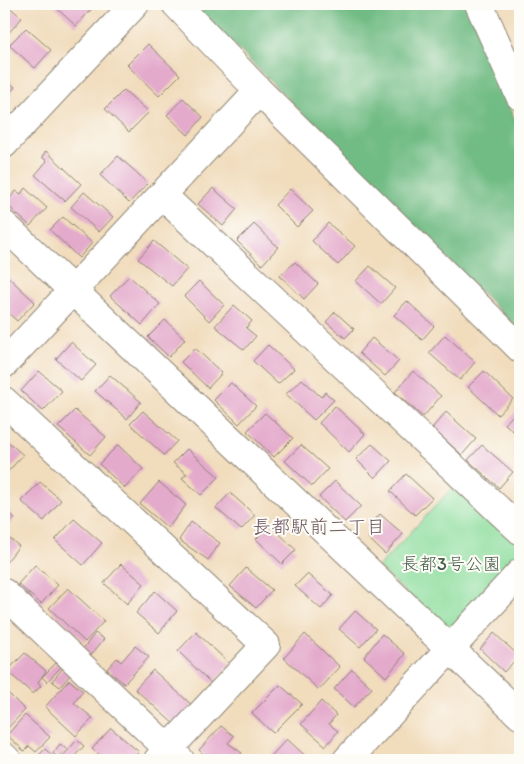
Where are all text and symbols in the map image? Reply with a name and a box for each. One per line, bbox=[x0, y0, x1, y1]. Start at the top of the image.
district label: 長都駅前二丁目 bbox=[252, 515, 386, 538]
park label: 長都3号公園 bbox=[401, 553, 501, 575]

